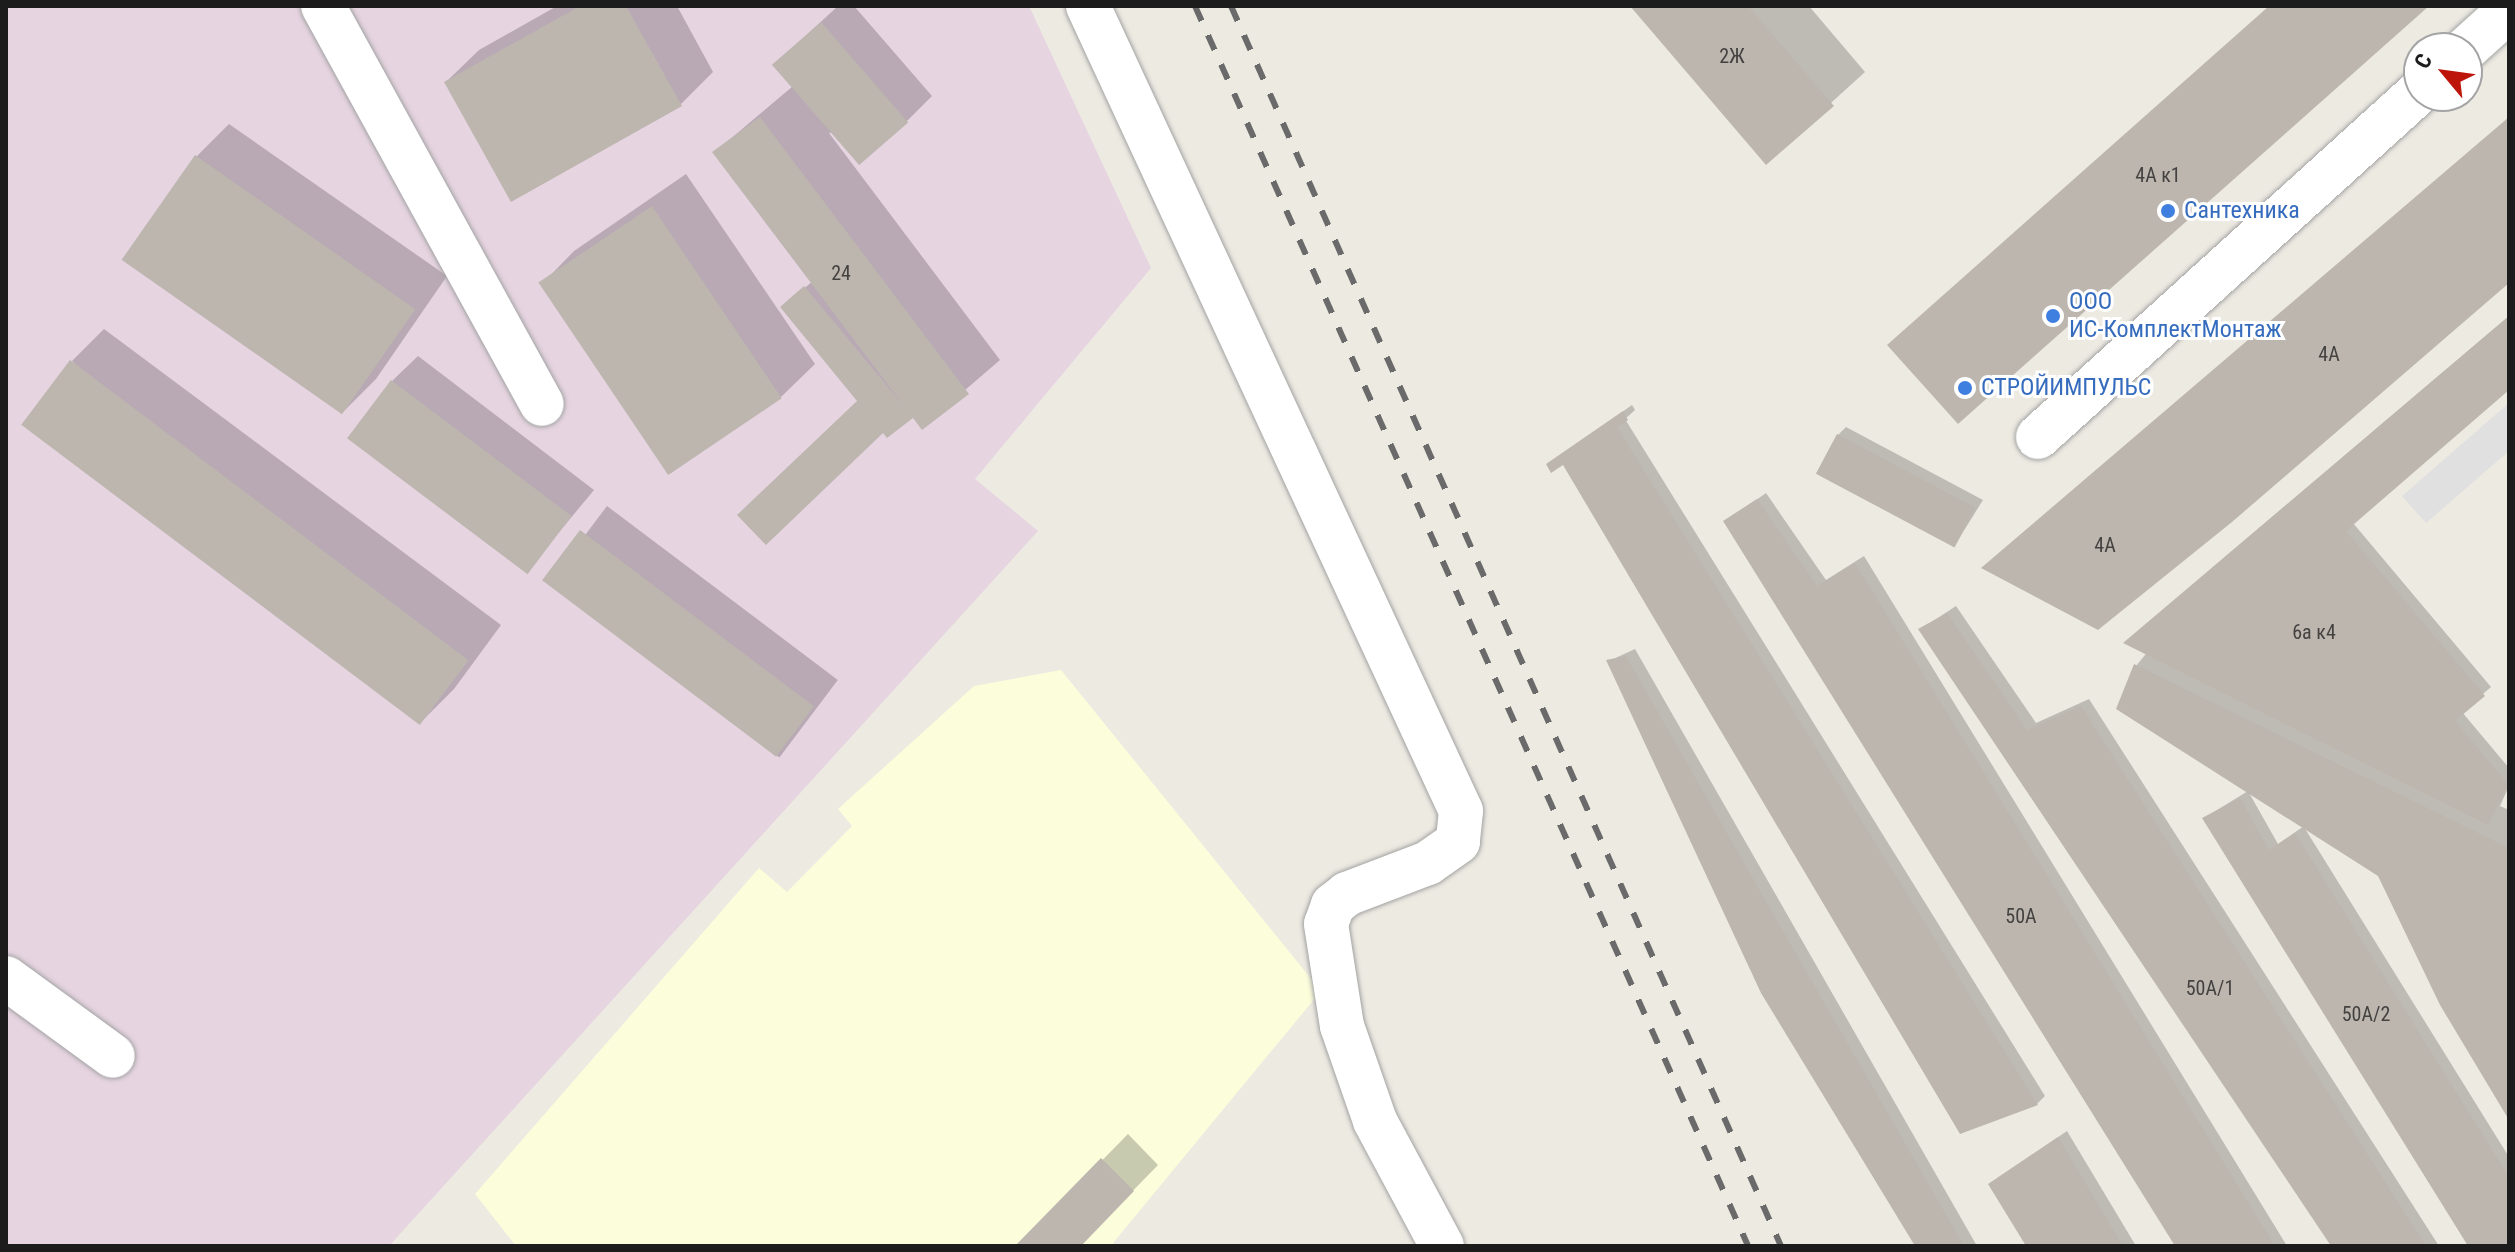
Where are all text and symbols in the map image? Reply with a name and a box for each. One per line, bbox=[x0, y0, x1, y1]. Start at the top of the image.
north arrow bbox=[2403, 32, 2483, 112]
house number: 2Ж bbox=[1719, 44, 1745, 68]
text: С bbox=[2409, 50, 2437, 73]
house number: 4А к1 bbox=[2135, 163, 2181, 187]
place label: Сантехника bbox=[2184, 197, 2300, 225]
marker: Сантехника bbox=[2159, 202, 2177, 220]
house number: 24 bbox=[831, 261, 851, 285]
place label: ООО ИС-КомплектМонтаж bbox=[2069, 288, 2281, 344]
marker: ООО ИС-КомплектМонтаж bbox=[2044, 307, 2062, 325]
house number: 4А bbox=[2318, 342, 2340, 366]
place label: СТРОЙИМПУЛЬС bbox=[1981, 374, 2151, 402]
marker: СТРОЙИМПУЛЬС bbox=[1956, 379, 1974, 397]
house number: 4А bbox=[2094, 533, 2116, 557]
house number: 6а к4 bbox=[2292, 620, 2336, 644]
house number: 50А bbox=[2005, 904, 2037, 928]
house number: 50А/1 bbox=[2186, 976, 2234, 1000]
house number: 50А/2 bbox=[2342, 1002, 2390, 1026]

